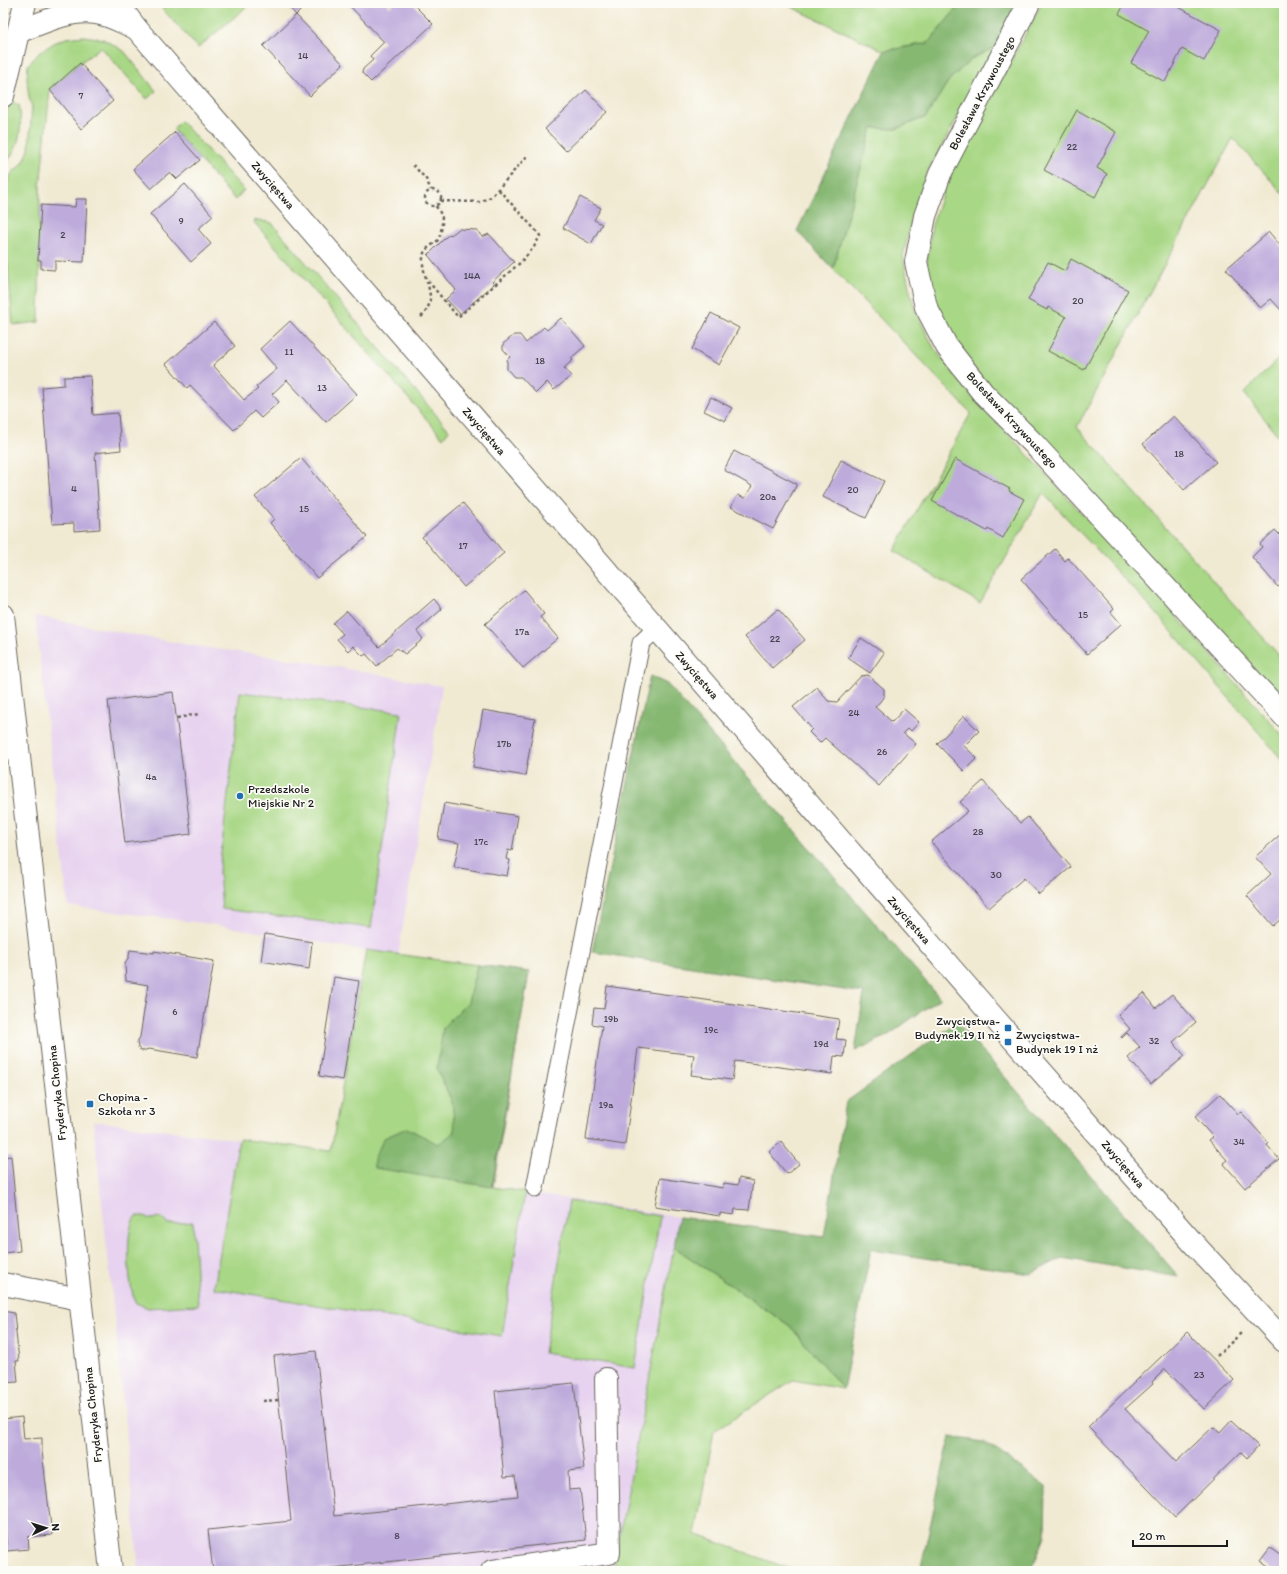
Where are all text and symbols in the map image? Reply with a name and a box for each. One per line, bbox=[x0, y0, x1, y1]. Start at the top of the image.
street label: Bolesława Krzywoustego bbox=[946, 33, 1018, 153]
house number: 14 bbox=[298, 49, 308, 62]
house number: 7 bbox=[79, 89, 84, 102]
house number: 22 bbox=[1067, 140, 1078, 153]
street label: Zwycięstwa bbox=[248, 158, 298, 212]
house number: 9 bbox=[178, 214, 184, 227]
house number: 2 bbox=[60, 228, 66, 241]
house number: 14A bbox=[463, 269, 481, 282]
house number: 20 bbox=[1072, 294, 1084, 307]
house number: 11 bbox=[284, 345, 294, 358]
house number: 18 bbox=[535, 354, 546, 367]
street label: Bolesława Krzywoustego bbox=[963, 369, 1061, 471]
house number: 13 bbox=[317, 381, 328, 394]
street label: Zwycięstwa bbox=[459, 404, 509, 458]
house number: 18 bbox=[1174, 447, 1185, 460]
house number: 4 bbox=[71, 482, 77, 495]
house number: 20 bbox=[847, 483, 859, 496]
house number: 20a bbox=[760, 490, 777, 503]
house number: 15 bbox=[299, 502, 309, 515]
house number: 17 bbox=[458, 539, 468, 552]
house number: 15 bbox=[1078, 608, 1088, 621]
house number: 17a bbox=[515, 625, 530, 638]
house number: 22 bbox=[770, 632, 781, 645]
street label: Zwycięstwa bbox=[672, 648, 722, 702]
house number: 24 bbox=[848, 706, 860, 719]
house number: 17b bbox=[497, 737, 511, 750]
house number: 26 bbox=[877, 745, 887, 758]
house number: 4a bbox=[145, 770, 157, 783]
place label: Przedszkole Miejskie Nr 2 bbox=[248, 782, 315, 810]
marker: Przedszkole Miejskie Nr 2 bbox=[235, 791, 245, 801]
house number: 28 bbox=[973, 825, 984, 838]
house number: 17c bbox=[474, 835, 488, 848]
house number: 30 bbox=[990, 868, 1002, 881]
street label: Zwycięstwa bbox=[884, 893, 934, 947]
house number: 6 bbox=[172, 1005, 178, 1018]
house number: 19b bbox=[603, 1012, 619, 1025]
place label: Zwycięstwa- Budynek 19 II nż bbox=[915, 1014, 1000, 1042]
house number: 19c bbox=[704, 1023, 719, 1036]
marker: Zwycięstwa- Budynek 19 II nż bbox=[1003, 1023, 1013, 1033]
place label: Zwycięstwa- Budynek 19 I nż bbox=[1016, 1028, 1099, 1056]
house number: 32 bbox=[1149, 1034, 1160, 1047]
house number: 19d bbox=[813, 1037, 829, 1050]
marker: Zwycięstwa- Budynek 19 I nż bbox=[1003, 1037, 1013, 1047]
street label: Fryderyka Chopina bbox=[45, 1045, 69, 1141]
place label: Chopina - Szkoła nr 3 bbox=[98, 1090, 156, 1118]
house number: 19a bbox=[598, 1098, 614, 1111]
marker: Chopina - Szkoła nr 3 bbox=[85, 1099, 95, 1109]
house number: 34 bbox=[1233, 1135, 1245, 1148]
street label: Zwycięstwa bbox=[1098, 1137, 1148, 1191]
street label: Fryderyka Chopina bbox=[81, 1367, 105, 1463]
house number: 23 bbox=[1194, 1368, 1205, 1381]
north arrow bbox=[26, 1508, 66, 1548]
scale bar bbox=[1133, 1522, 1227, 1548]
text: N bbox=[49, 1523, 62, 1532]
house number: 8 bbox=[394, 1529, 400, 1542]
text: 20 m bbox=[1139, 1529, 1166, 1543]

